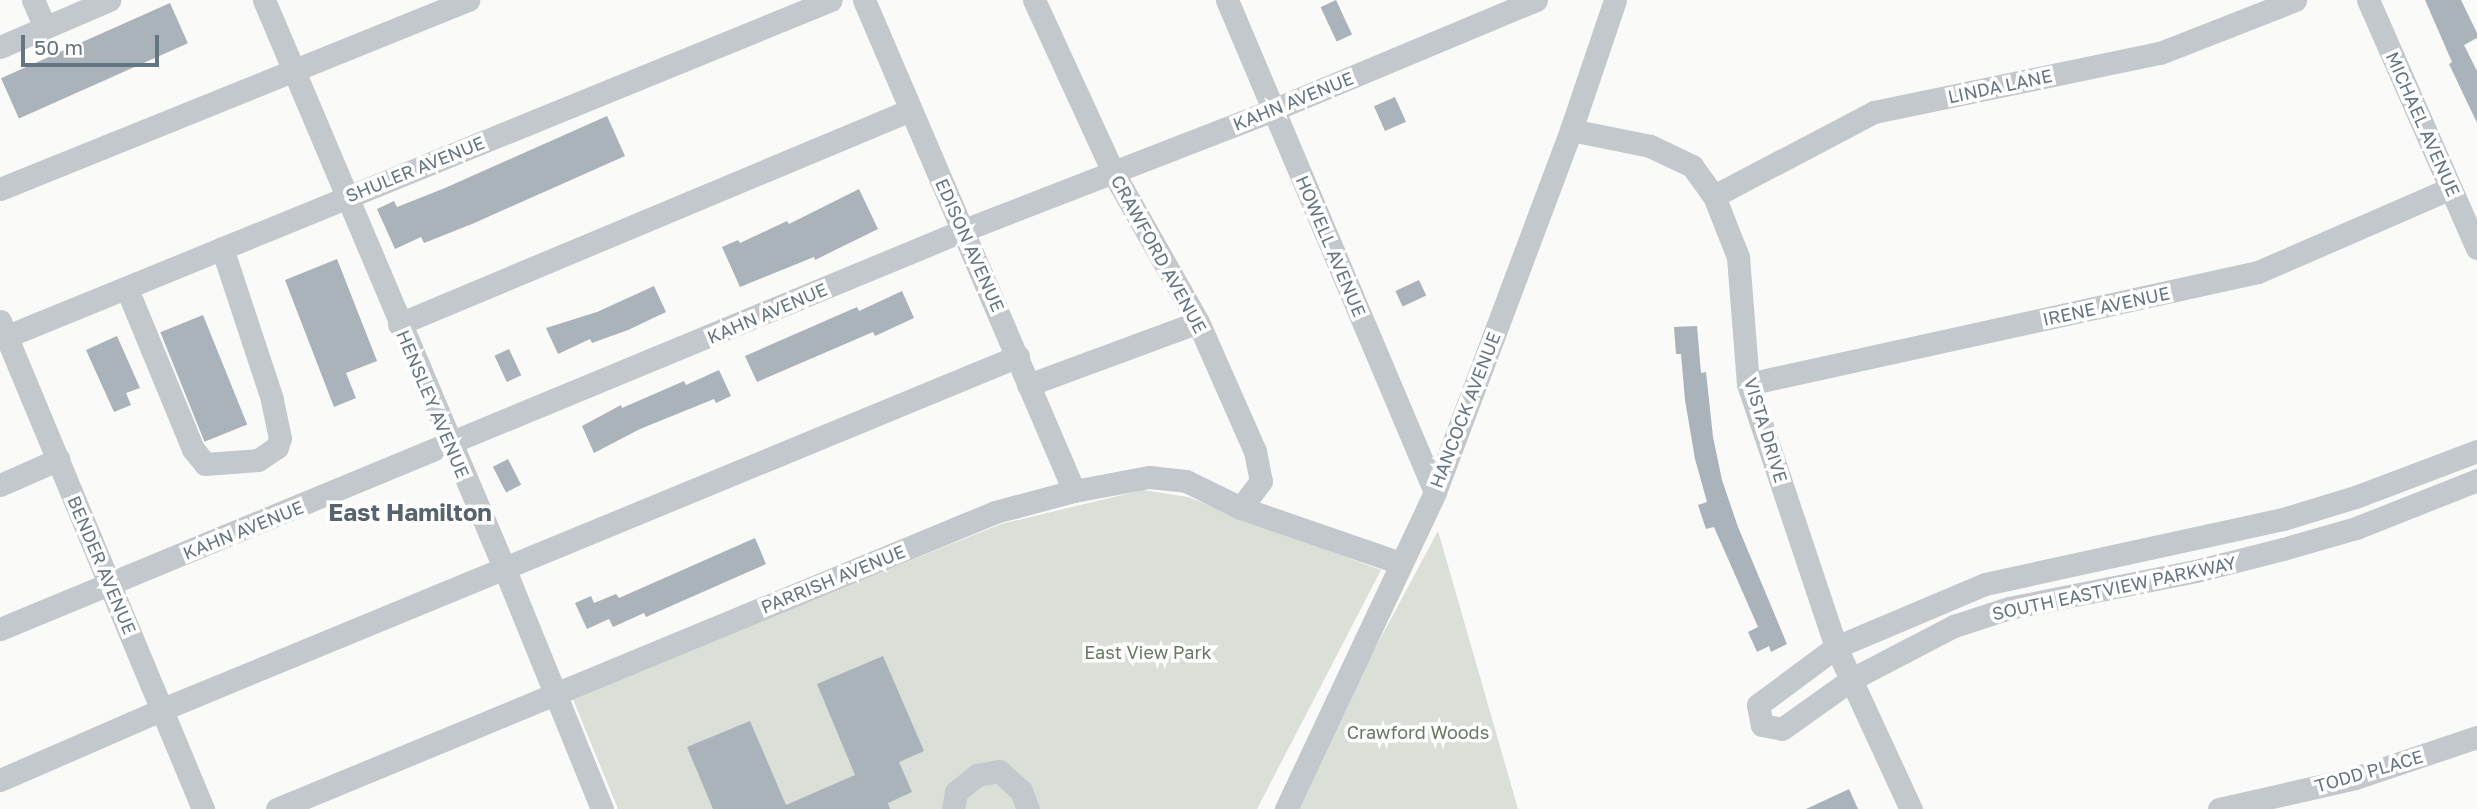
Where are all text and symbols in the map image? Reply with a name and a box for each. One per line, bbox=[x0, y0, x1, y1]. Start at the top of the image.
scale bar bbox=[24, 21, 163, 65]
text: 50 m bbox=[34, 34, 83, 60]
street label: MICHAEL AVENUE bbox=[2381, 48, 2465, 200]
street label: LINDA LANE bbox=[1946, 64, 2054, 108]
street label: KAHN AVENUE bbox=[1230, 67, 1356, 135]
street label: SHULER AVENUE bbox=[343, 131, 487, 207]
street label: CRAWFORD AVENUE bbox=[1107, 171, 1211, 337]
street label: HOWELL AVENUE bbox=[1291, 172, 1371, 320]
street label: EDISON AVENUE bbox=[931, 175, 1009, 315]
street label: KAHN AVENUE bbox=[704, 278, 830, 348]
street label: IRENE AVENUE bbox=[2041, 282, 2171, 330]
street label: HENSLEY AVENUE bbox=[392, 327, 474, 481]
street label: HANCOCK AVENUE bbox=[1425, 329, 1505, 491]
street label: VISTA DRIVE bbox=[1740, 375, 1792, 485]
street label: BENDER AVENUE bbox=[63, 493, 141, 637]
street label: KAHN AVENUE bbox=[180, 496, 306, 564]
district label: East Hamilton bbox=[328, 498, 492, 526]
street label: PARRISH AVENUE bbox=[758, 540, 908, 618]
street label: SOUTH EASTVIEW PARKWAY bbox=[1990, 552, 2238, 624]
park label: East View Park bbox=[1084, 641, 1212, 663]
park label: Crawford Woods bbox=[1347, 721, 1489, 743]
street label: TODD PLACE bbox=[2313, 745, 2425, 797]

